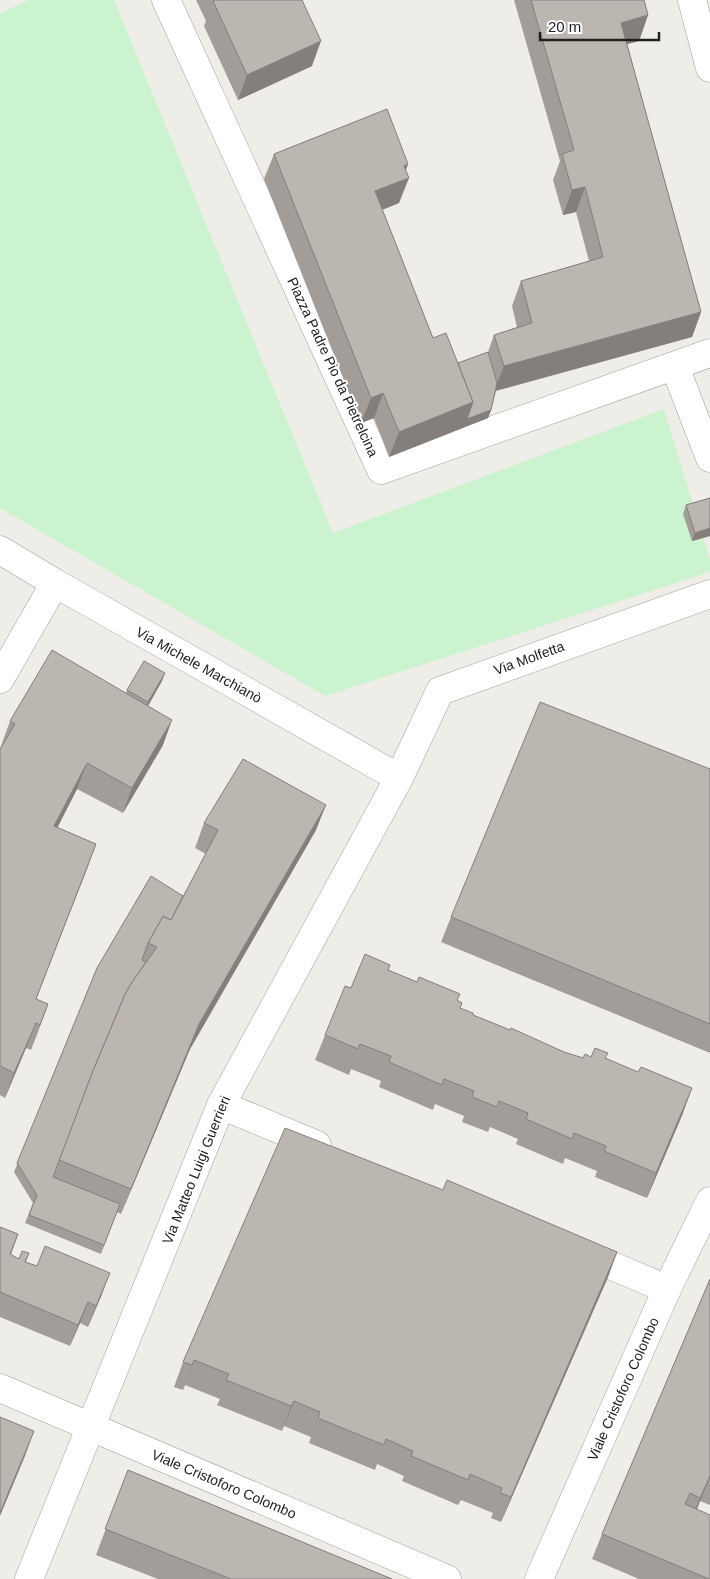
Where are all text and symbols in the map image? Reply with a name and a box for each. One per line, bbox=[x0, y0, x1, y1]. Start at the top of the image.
scale bar bbox=[540, 10, 659, 42]
text: 20 m bbox=[548, 18, 581, 35]
street label: Piazza Padre Pio da Pietrelcina bbox=[284, 275, 382, 459]
street label: Via Michele Marchianò bbox=[133, 624, 265, 706]
street label: Via Molfetta bbox=[492, 638, 567, 678]
street label: Via Matteo Luigi Guerrieri bbox=[159, 1094, 233, 1246]
street label: Viale Cristoforo Colombo bbox=[584, 1315, 662, 1463]
street label: Viale Cristoforo Colombo bbox=[149, 1446, 299, 1522]

